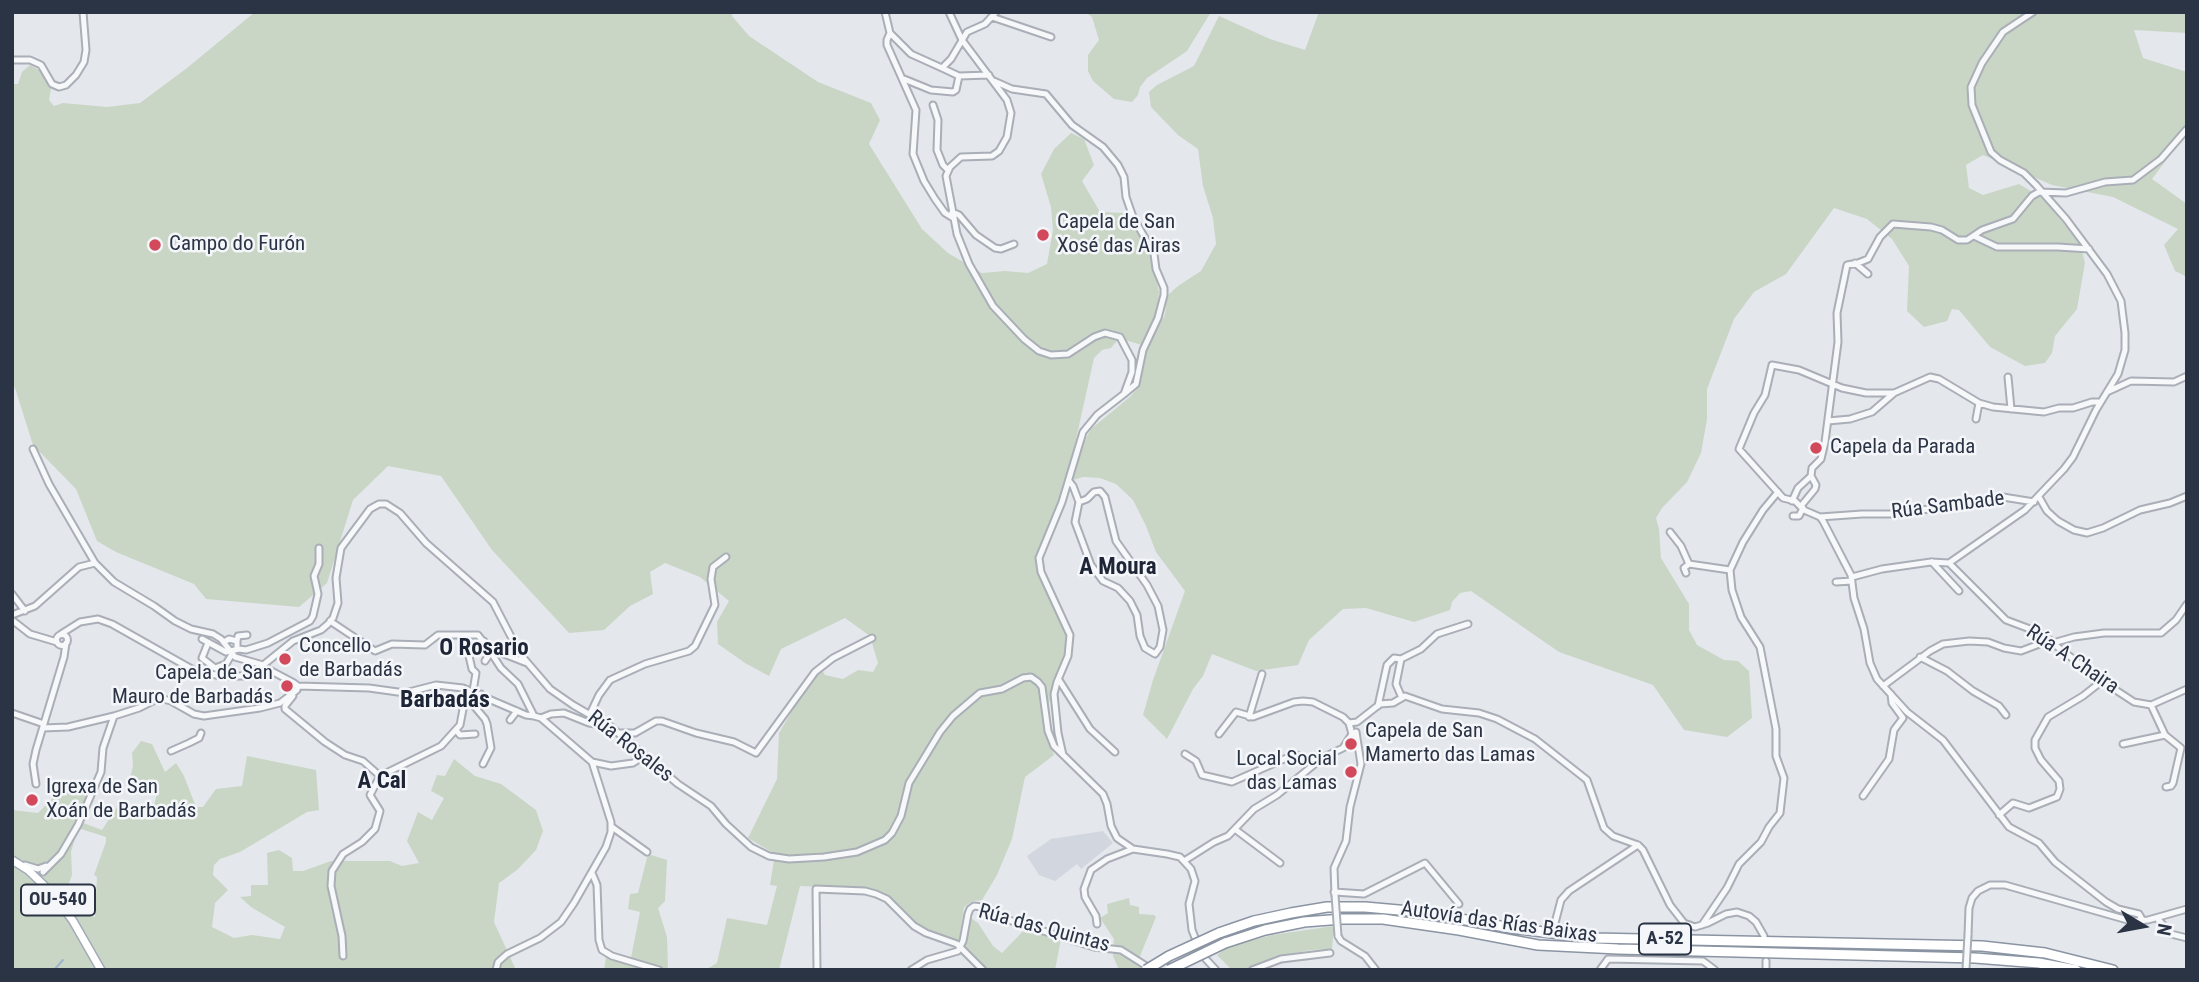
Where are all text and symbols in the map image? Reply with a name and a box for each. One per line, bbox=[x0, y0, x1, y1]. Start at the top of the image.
place label: Capela de San Xosé das Airas bbox=[1057, 210, 1181, 260]
marker: Capela de San Xosé das Airas bbox=[1035, 227, 1051, 243]
place label: Campo do Furón bbox=[169, 232, 305, 258]
marker: Campo do Furón bbox=[147, 237, 163, 253]
place label: Capela da Parada bbox=[1830, 435, 1975, 461]
marker: Capela da Parada bbox=[1808, 440, 1824, 456]
street label: Rúa Sambade bbox=[1890, 487, 2006, 525]
district label: A Moura bbox=[1079, 554, 1157, 582]
street label: Rúa A Chaira bbox=[2021, 620, 2123, 700]
place label: Concello de Barbadás bbox=[299, 634, 402, 684]
district label: O Rosario bbox=[439, 635, 529, 663]
marker: Concello de Barbadás bbox=[277, 651, 293, 667]
place label: Capela de San Mauro de Barbadás bbox=[112, 661, 273, 711]
marker: Capela de San Mauro de Barbadás bbox=[279, 678, 295, 694]
district label: Barbadás bbox=[400, 687, 490, 715]
street label: Rúa Rosales bbox=[582, 706, 678, 788]
place label: Capela de San Mamerto das Lamas bbox=[1365, 719, 1535, 769]
marker: Capela de San Mamerto das Lamas bbox=[1343, 736, 1359, 752]
place label: Local Social das Lamas bbox=[1236, 747, 1337, 797]
marker: Local Social das Lamas bbox=[1343, 764, 1359, 780]
district label: A Cal bbox=[358, 768, 406, 796]
place label: Igrexa de San Xoán de Barbadás bbox=[46, 775, 196, 825]
marker: Igrexa de San Xoán de Barbadás bbox=[24, 792, 40, 808]
road number: OU-540 bbox=[21, 885, 95, 916]
north arrow bbox=[2108, 891, 2178, 961]
street label: Autovía das Rías Baixas bbox=[1399, 897, 1599, 949]
street label: Rúa das Quintas bbox=[976, 899, 1112, 959]
text: N bbox=[2152, 922, 2177, 937]
road number: A-52 bbox=[1639, 923, 1691, 954]

